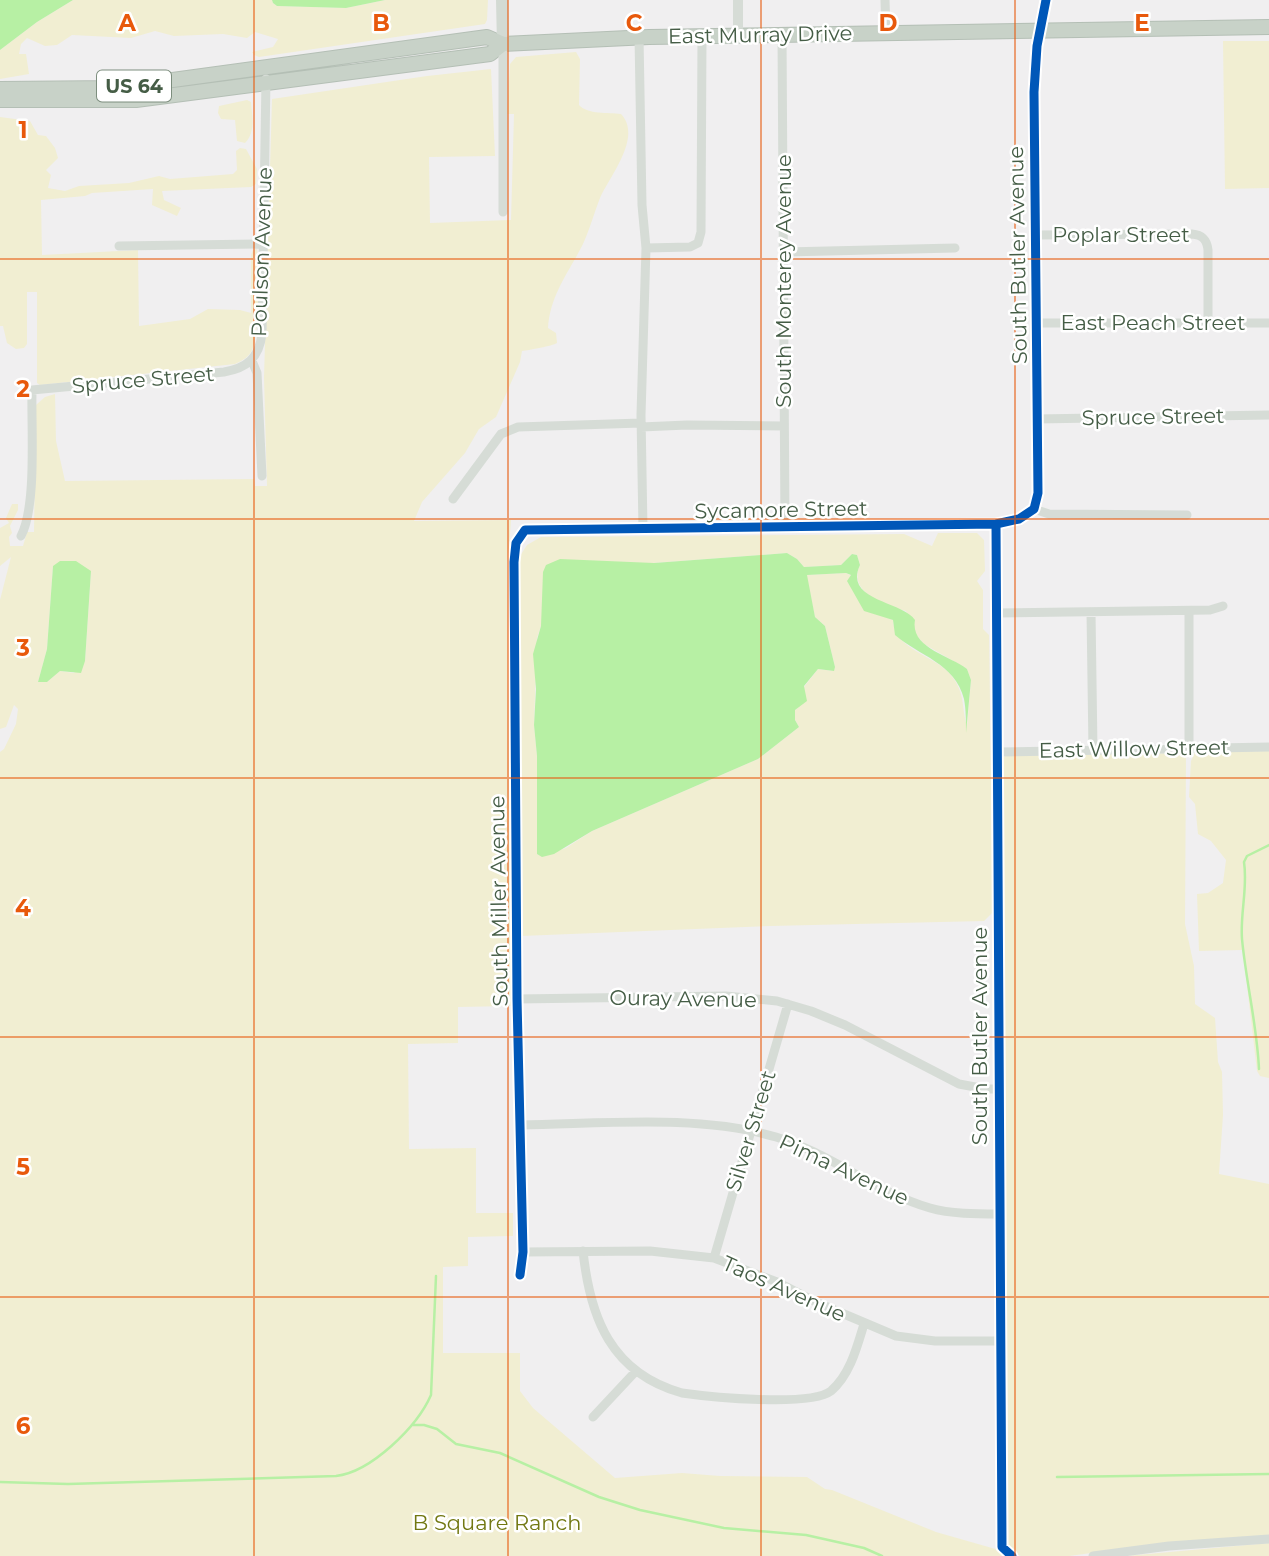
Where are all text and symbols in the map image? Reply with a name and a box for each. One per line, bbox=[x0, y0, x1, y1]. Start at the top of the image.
text: A bbox=[117, 9, 136, 37]
text: B bbox=[372, 9, 390, 37]
text: C bbox=[626, 9, 643, 37]
text: D bbox=[879, 9, 898, 37]
text: E bbox=[1134, 9, 1150, 37]
street label: East Murray Drive bbox=[668, 20, 852, 49]
road number: US 64 bbox=[97, 71, 171, 102]
text: 1 bbox=[18, 116, 28, 144]
street label: South Butler Avenue bbox=[1003, 146, 1032, 364]
street label: South Monterey Avenue bbox=[771, 154, 796, 408]
street label: Poulson Avenue bbox=[246, 167, 277, 337]
street label: Poplar Street bbox=[1052, 222, 1190, 247]
street label: East Peach Street bbox=[1061, 310, 1245, 335]
street label: Spruce Street bbox=[71, 361, 215, 398]
text: 2 bbox=[16, 375, 30, 403]
street label: Spruce Street bbox=[1081, 403, 1225, 430]
street label: Sycamore Street bbox=[694, 495, 868, 524]
text: 3 bbox=[15, 634, 30, 662]
street label: East Willow Street bbox=[1038, 734, 1230, 763]
street label: South Miller Avenue bbox=[484, 795, 513, 1007]
text: 4 bbox=[15, 894, 31, 922]
street label: South Butler Avenue bbox=[967, 927, 992, 1145]
street label: Ouray Avenue bbox=[609, 985, 757, 1012]
street label: Silver Street bbox=[720, 1067, 781, 1194]
street label: Pima Avenue bbox=[775, 1129, 913, 1210]
text: 5 bbox=[16, 1153, 30, 1181]
street label: Taos Avenue bbox=[719, 1250, 850, 1327]
text: 6 bbox=[16, 1412, 31, 1440]
park label: B Square Ranch bbox=[413, 1510, 581, 1535]

